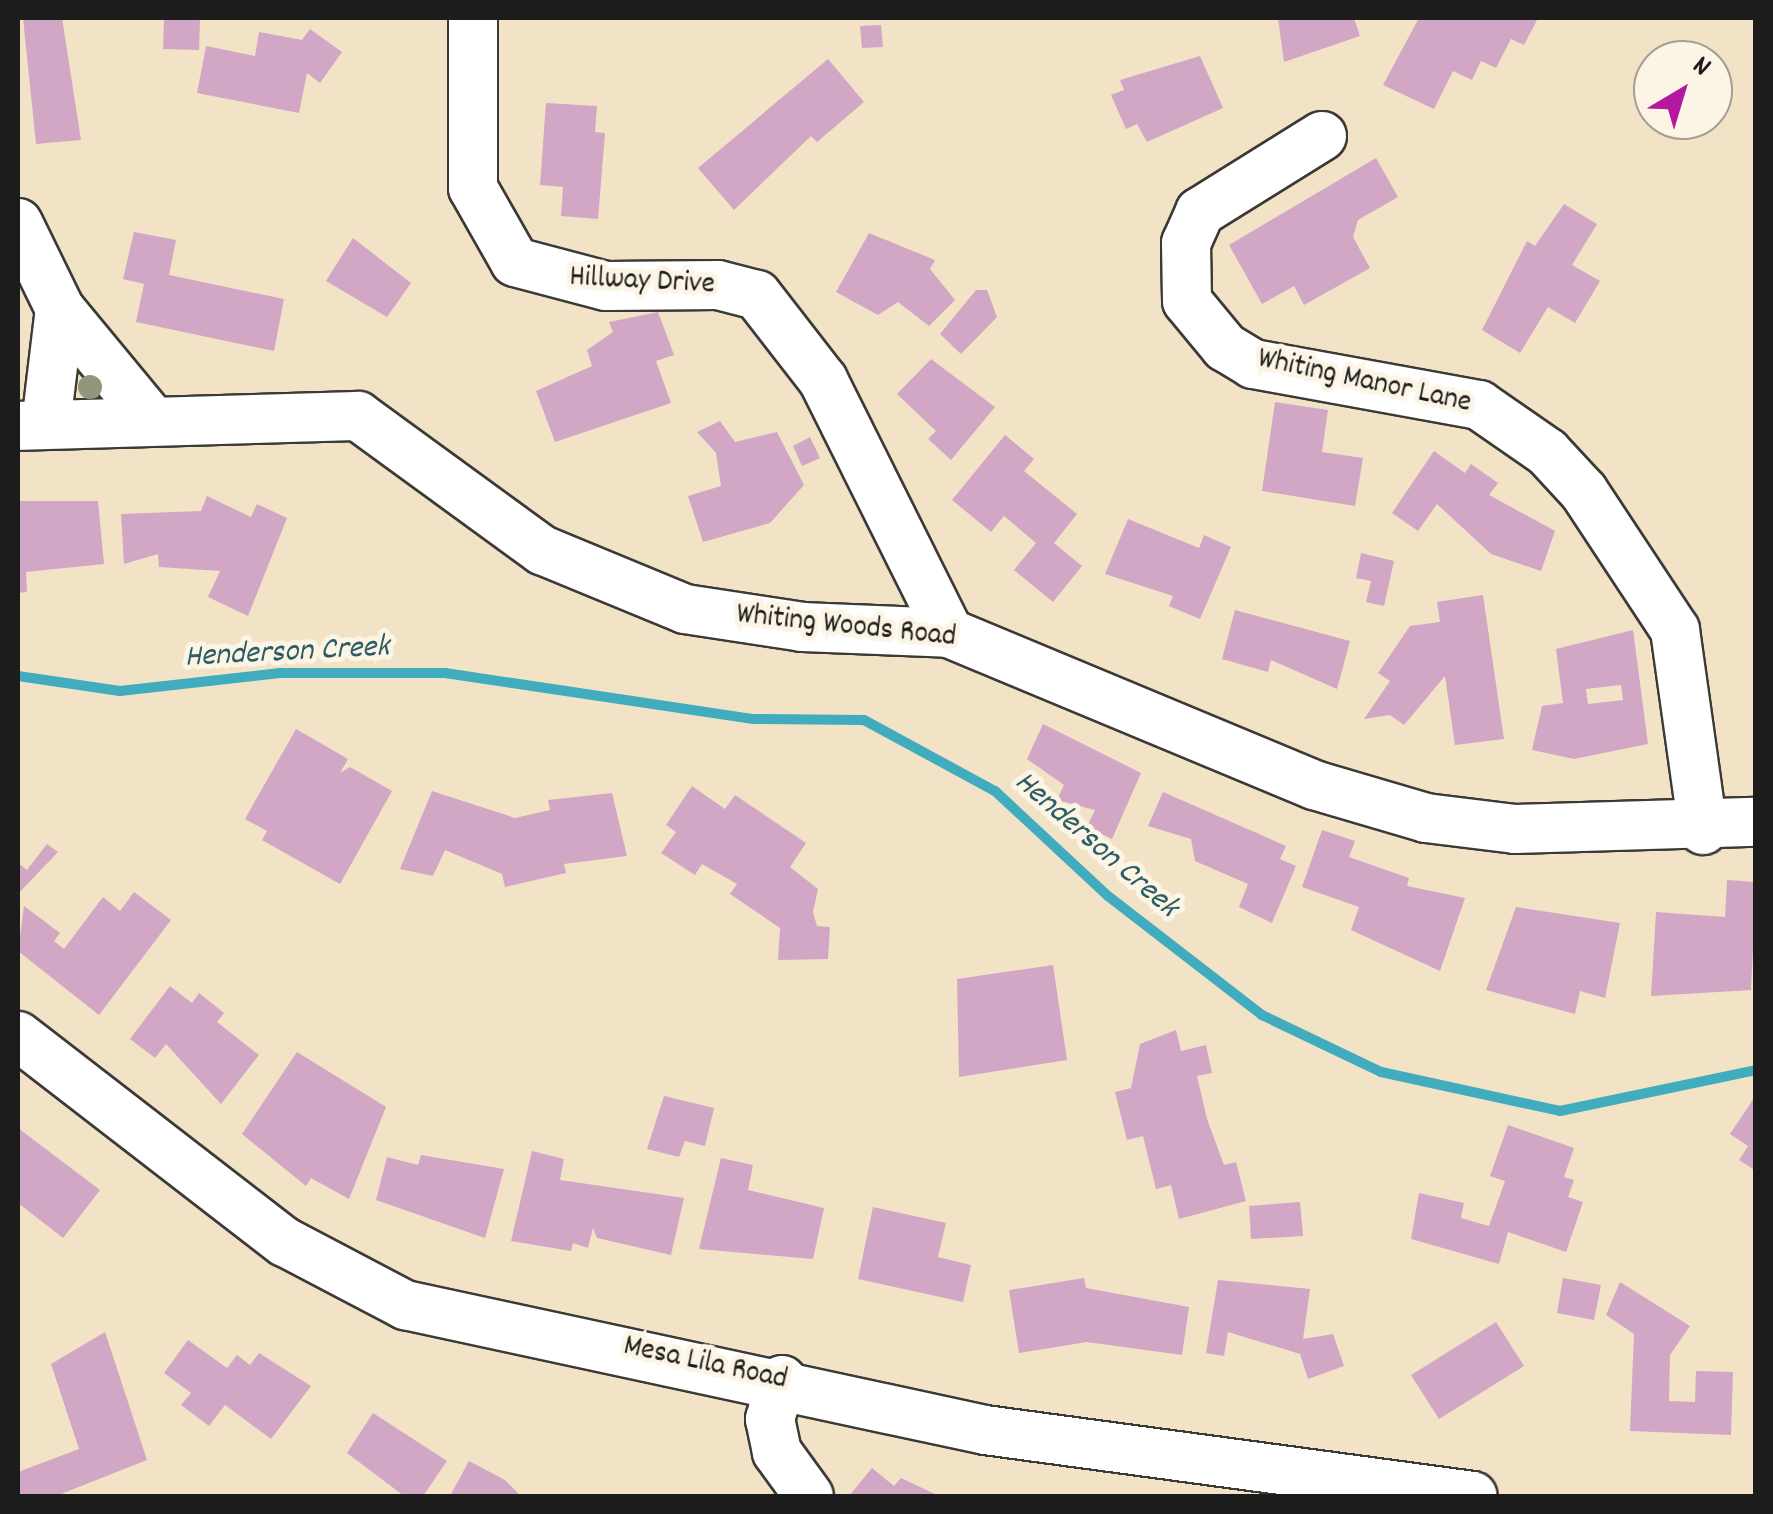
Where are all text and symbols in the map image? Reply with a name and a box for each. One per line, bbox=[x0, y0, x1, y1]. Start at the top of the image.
north arrow bbox=[1633, 40, 1733, 140]
text: N bbox=[1682, 48, 1718, 88]
street label: Hillway Drive bbox=[568, 261, 716, 305]
street label: Whiting Manor Lane bbox=[1254, 343, 1474, 423]
street label: Whiting Woods Road bbox=[734, 599, 958, 657]
water label: Henderson Creek bbox=[184, 629, 390, 679]
water label: Henderson Creek bbox=[1005, 764, 1185, 928]
street label: Mesa Lila Road bbox=[620, 1330, 790, 1400]

